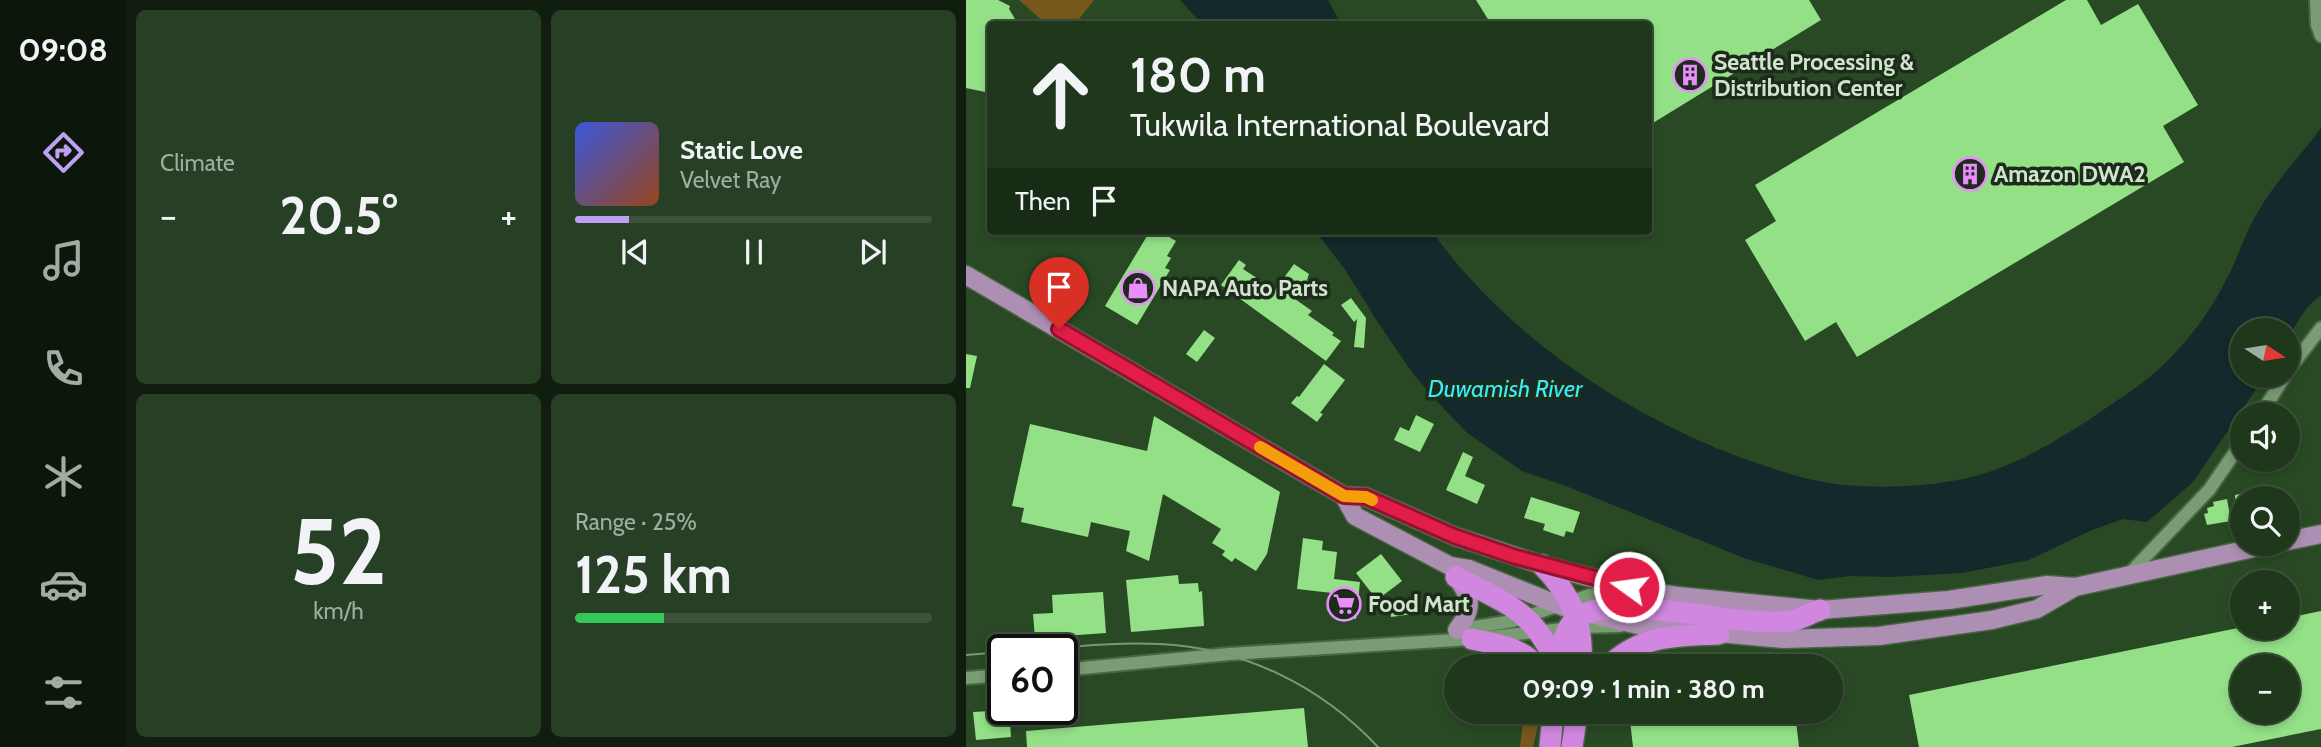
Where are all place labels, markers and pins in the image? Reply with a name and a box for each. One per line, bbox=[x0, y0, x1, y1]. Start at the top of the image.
place label: Seattle Processing & Distribution Center bbox=[1714, 48, 1915, 102]
building icon: Seattle Processing & Distribution Center bbox=[1671, 56, 1709, 94]
building icon: Amazon DWA2 bbox=[1951, 155, 1989, 193]
place label: Amazon DWA2 bbox=[1994, 160, 2146, 188]
pin bbox=[1029, 257, 1089, 329]
shop icon: NAPA Auto Parts bbox=[1119, 269, 1157, 307]
place label: NAPA Auto Parts bbox=[1162, 274, 1328, 302]
supermarket icon: Food Mart bbox=[1325, 585, 1363, 623]
place label: Food Mart bbox=[1368, 590, 1470, 618]

